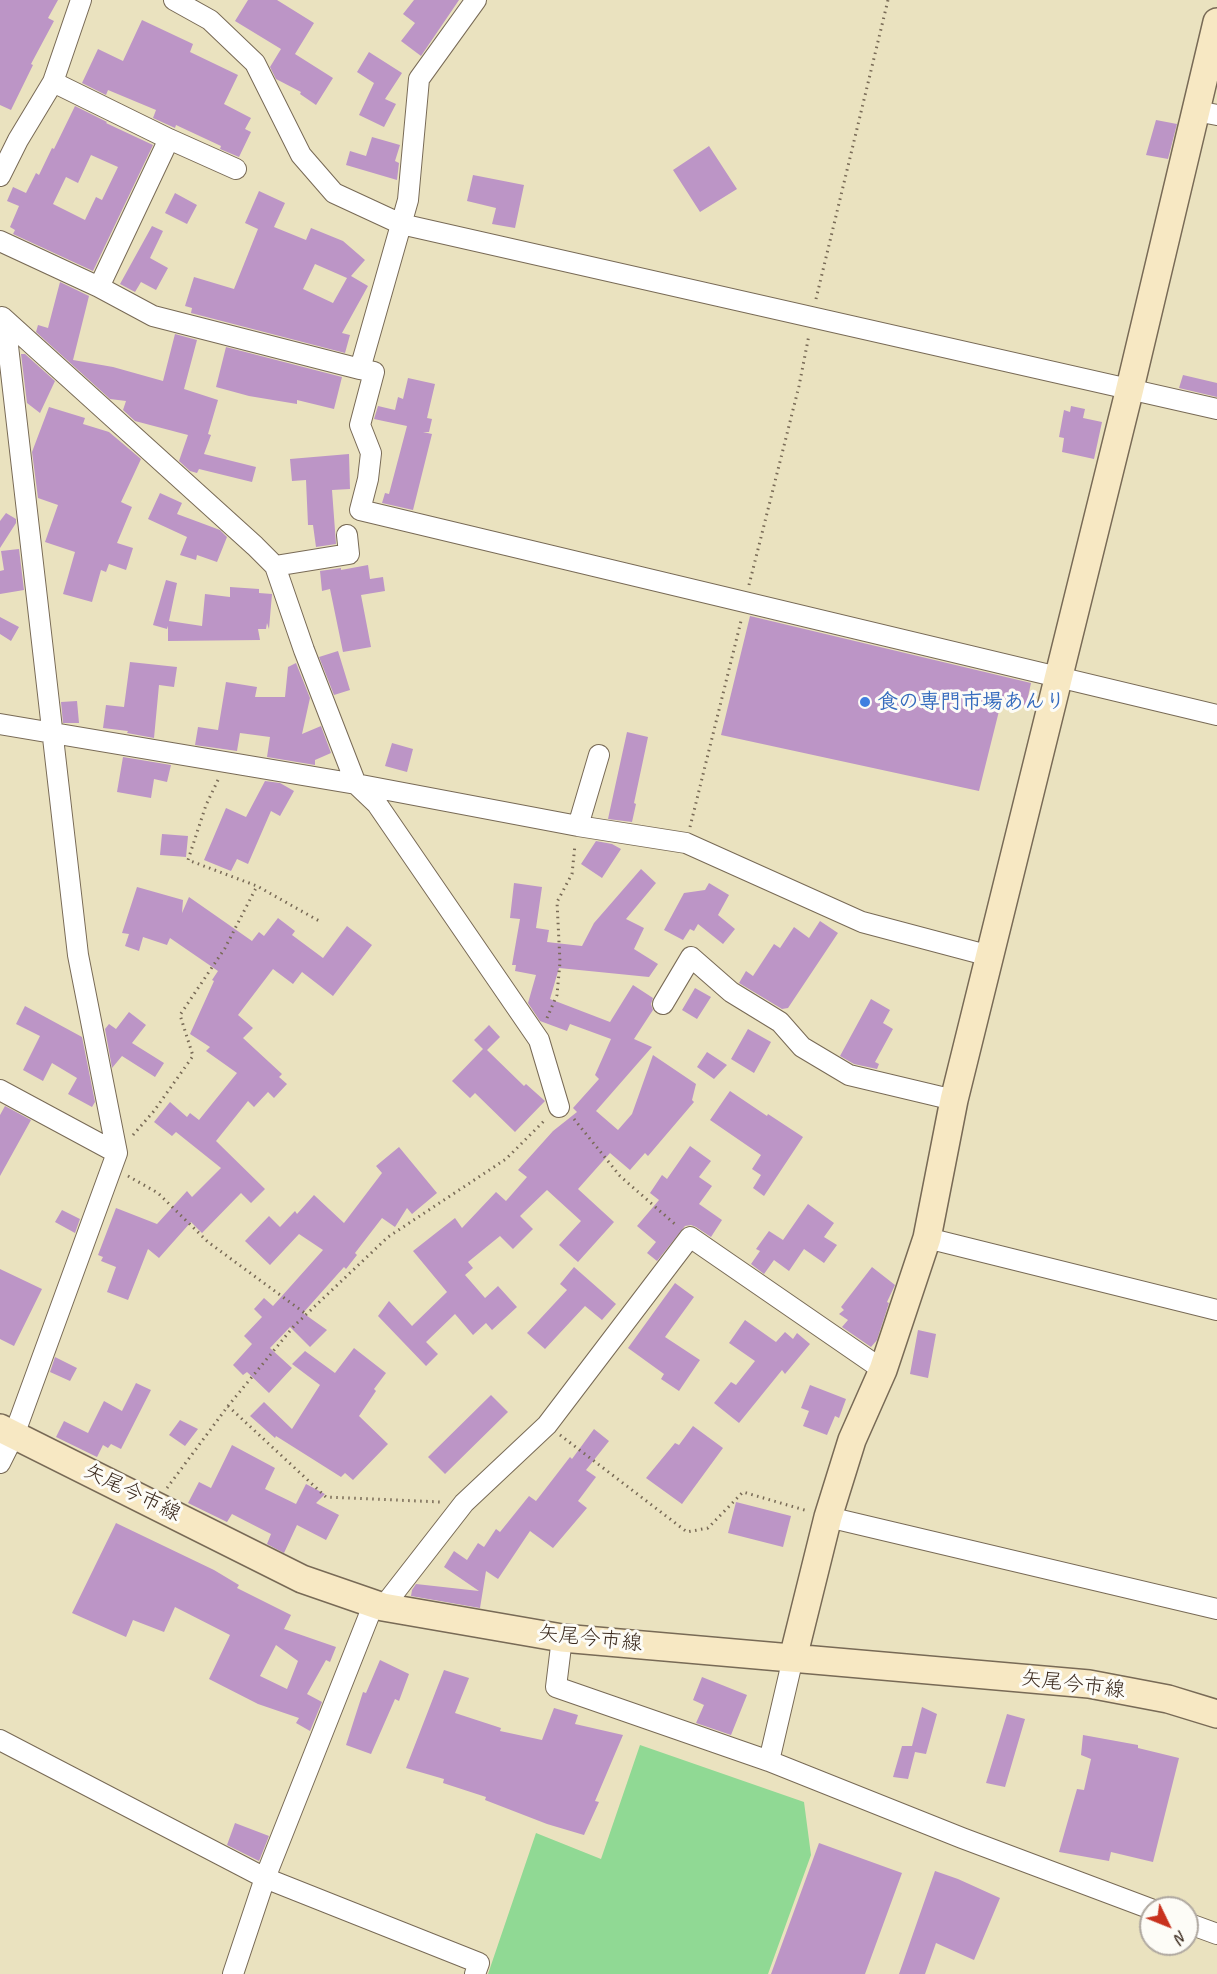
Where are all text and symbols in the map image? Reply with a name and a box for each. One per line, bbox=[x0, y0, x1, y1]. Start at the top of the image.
place label: 食の専門市場あんり bbox=[877, 689, 1066, 715]
marker: 食の専門市場あんり bbox=[858, 695, 872, 709]
street label: 矢尾今市線 bbox=[79, 1459, 185, 1527]
street label: 矢尾今市線 bbox=[536, 1621, 644, 1657]
street label: 矢尾今市線 bbox=[1019, 1666, 1127, 1704]
north arrow bbox=[1139, 1896, 1199, 1956]
text: N bbox=[1170, 1926, 1191, 1947]

